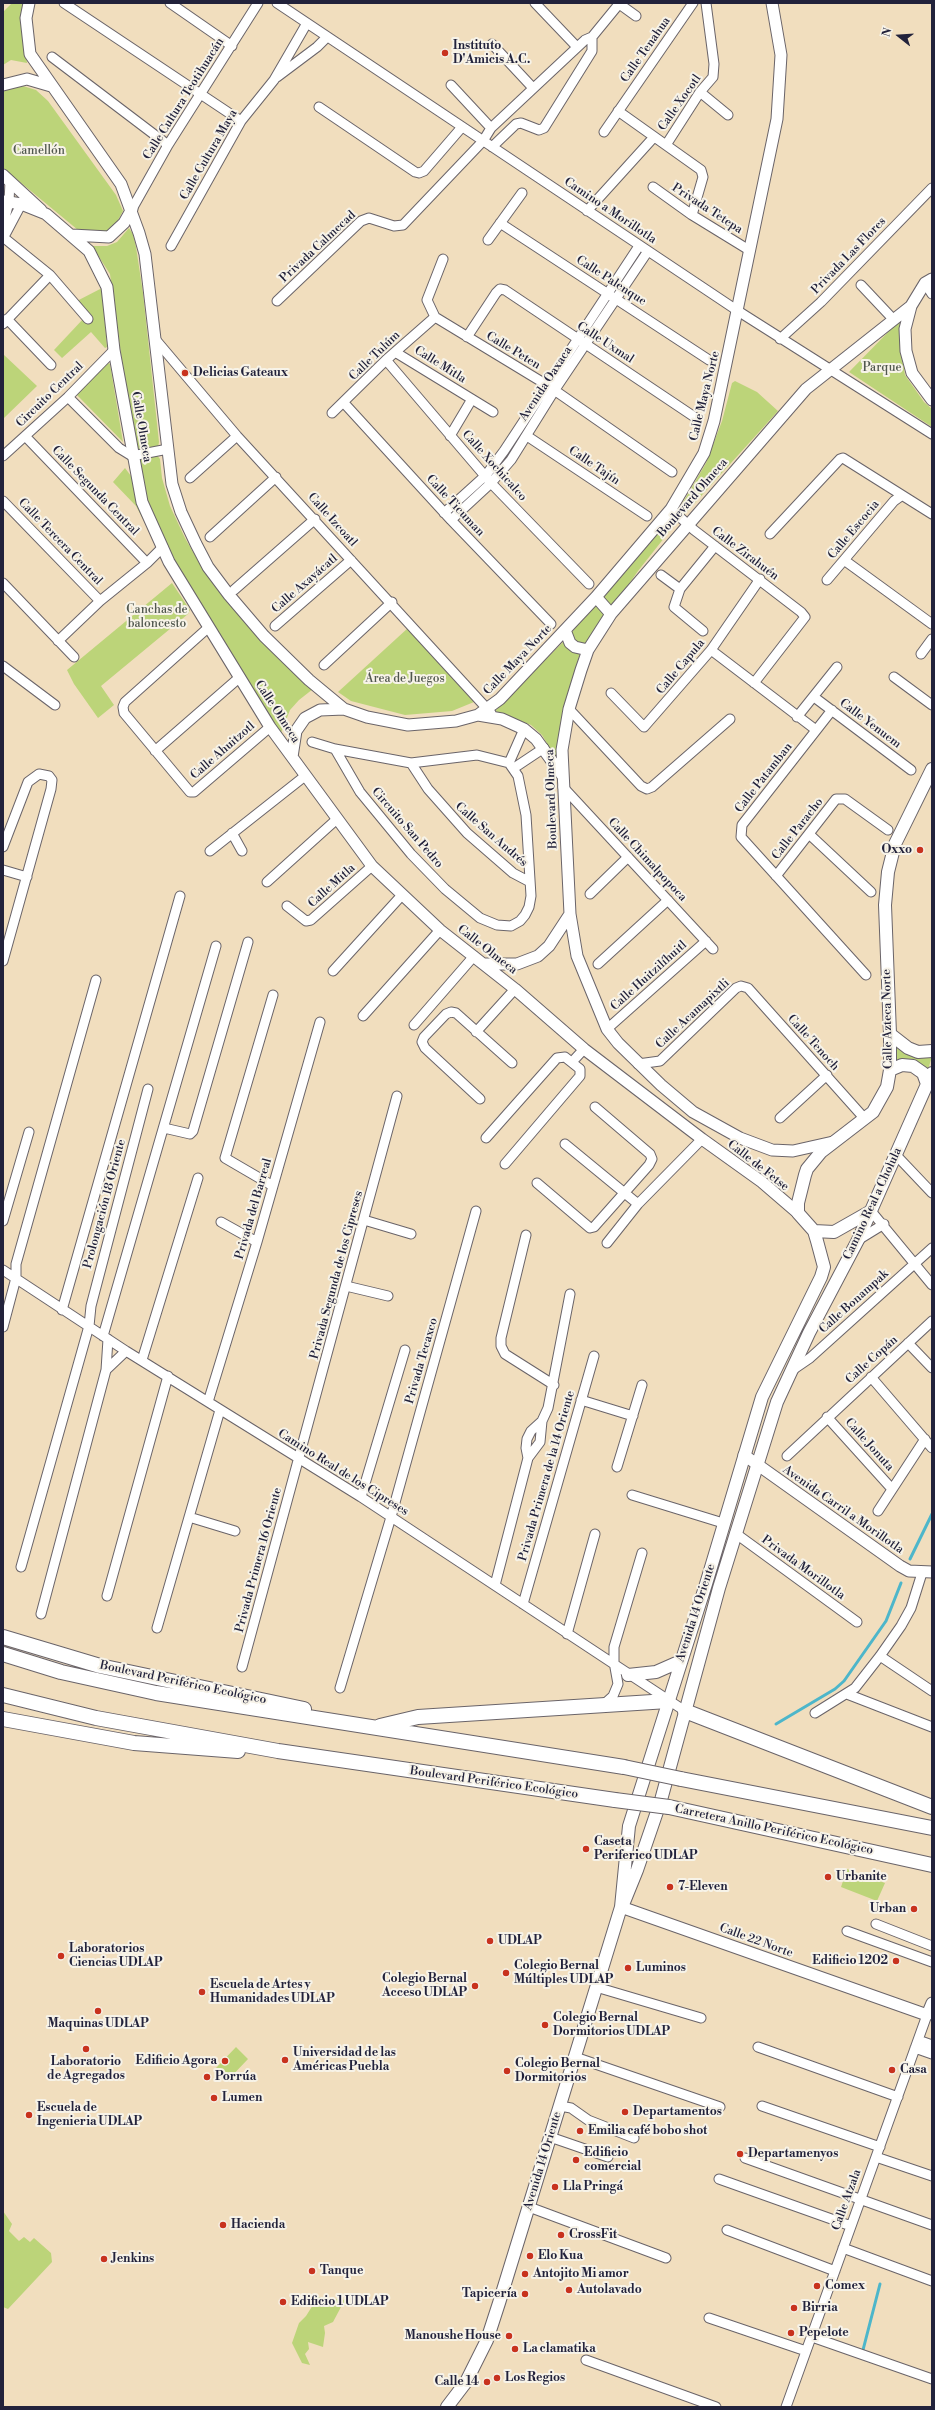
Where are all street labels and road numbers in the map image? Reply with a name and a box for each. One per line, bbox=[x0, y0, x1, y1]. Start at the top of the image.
street label: Calle Tenahua bbox=[618, 14, 674, 86]
street label: Calle Cultura Teotihuacán bbox=[141, 35, 227, 163]
street label: Calle Xocotl bbox=[655, 72, 705, 134]
street label: Calle Cultura Maya bbox=[177, 107, 241, 203]
street label: Camino a Morillotla bbox=[561, 175, 659, 247]
street label: Privada Tetepa bbox=[669, 181, 745, 237]
street label: Privada Calmecad bbox=[277, 208, 359, 286]
street label: Privada Las Flores bbox=[809, 215, 889, 297]
street label: Calle Palenque bbox=[573, 253, 649, 309]
street label: Calle Uxmal bbox=[574, 319, 636, 367]
street label: Calle Tulúm bbox=[347, 328, 403, 384]
street label: Calle Peten bbox=[483, 329, 543, 373]
street label: Calle Mitla bbox=[411, 343, 469, 387]
street label: Avenida Oaxaca bbox=[517, 344, 575, 424]
street label: Calle Maya Norte bbox=[687, 350, 723, 442]
street label: Circuito Central bbox=[13, 359, 87, 431]
street label: Calle Olmeca bbox=[128, 390, 154, 464]
street label: Calle Xochicalco bbox=[458, 428, 530, 504]
street label: Calle Segunda Central bbox=[49, 443, 141, 539]
street label: Calle Tajín bbox=[566, 444, 622, 488]
street label: Boulevard Olmeca bbox=[655, 456, 731, 540]
street label: Calle Ticuman bbox=[423, 472, 487, 540]
street label: Calle Izcoatl bbox=[304, 490, 360, 550]
street label: Calle Tercera Central bbox=[15, 496, 105, 588]
street label: Calle Escocia bbox=[825, 498, 883, 562]
street label: Calle Zirahuén bbox=[709, 524, 781, 584]
street label: Calle Axayácatl bbox=[269, 552, 341, 616]
street label: Calle Maya Norte bbox=[481, 622, 555, 698]
street label: Calle Capula bbox=[654, 636, 708, 698]
street label: Calle Olmeca bbox=[251, 678, 303, 746]
street label: Calle Yenuem bbox=[836, 696, 904, 752]
street label: Calle Ahuitzotl bbox=[188, 719, 258, 783]
street label: Calle Patamban bbox=[732, 740, 796, 816]
street label: Boulevard Olmeca bbox=[543, 749, 561, 849]
street label: Circuito San Pedro bbox=[368, 785, 446, 871]
street label: Calle Paracho bbox=[769, 795, 827, 863]
street label: Calle San Andrés bbox=[452, 800, 530, 870]
street label: Calle Chimalpopoca bbox=[605, 815, 689, 905]
street label: Calle Mitla bbox=[305, 861, 359, 911]
street label: Calle Olmeca bbox=[454, 922, 520, 978]
street label: Calle Huitzilíhuitl bbox=[608, 938, 690, 1014]
street label: Calle Azteca Norte bbox=[880, 969, 896, 1069]
street label: Calle Acamapixtli bbox=[653, 976, 733, 1052]
street label: Calle Tenoch bbox=[784, 1012, 842, 1074]
street label: Prolongación 18 Oriente bbox=[81, 1138, 129, 1270]
street label: Calle de Fetse bbox=[724, 1138, 792, 1194]
street label: Camino Real a Cholula bbox=[841, 1146, 905, 1262]
street label: Privada del Barreal bbox=[233, 1157, 275, 1261]
street label: Privada Segunda de los Cipreses bbox=[308, 1189, 366, 1361]
street label: Calle Bonampak bbox=[816, 1267, 892, 1337]
street label: Privada Tecaxco bbox=[403, 1316, 441, 1406]
street label: Calle Copán bbox=[843, 1333, 901, 1387]
street label: Privada Primera de la 14 Oriente bbox=[516, 1389, 578, 1563]
street label: Calle Jonuta bbox=[841, 1416, 897, 1474]
street label: Camino Real de los Cipreses bbox=[275, 1427, 411, 1519]
street label: Avenida Carril a Morillotla bbox=[780, 1463, 906, 1557]
street label: Privada Primera 16 Oriente bbox=[233, 1486, 285, 1634]
street label: Privada Morillotla bbox=[759, 1533, 847, 1603]
street label: Avenida 14 Oriente bbox=[673, 1562, 719, 1664]
street label: Boulevard Periférico Ecológico bbox=[98, 1658, 268, 1708]
street label: Boulevard Periférico Ecológico bbox=[409, 1764, 579, 1802]
street label: Carretera Anillo Periférico Ecológico bbox=[673, 1802, 875, 1858]
street label: Calle 22 Norte bbox=[717, 1921, 795, 1961]
street label: Avenida 14 Oriente bbox=[521, 2110, 565, 2212]
street label: Calle Atzala bbox=[829, 2168, 865, 2232]

